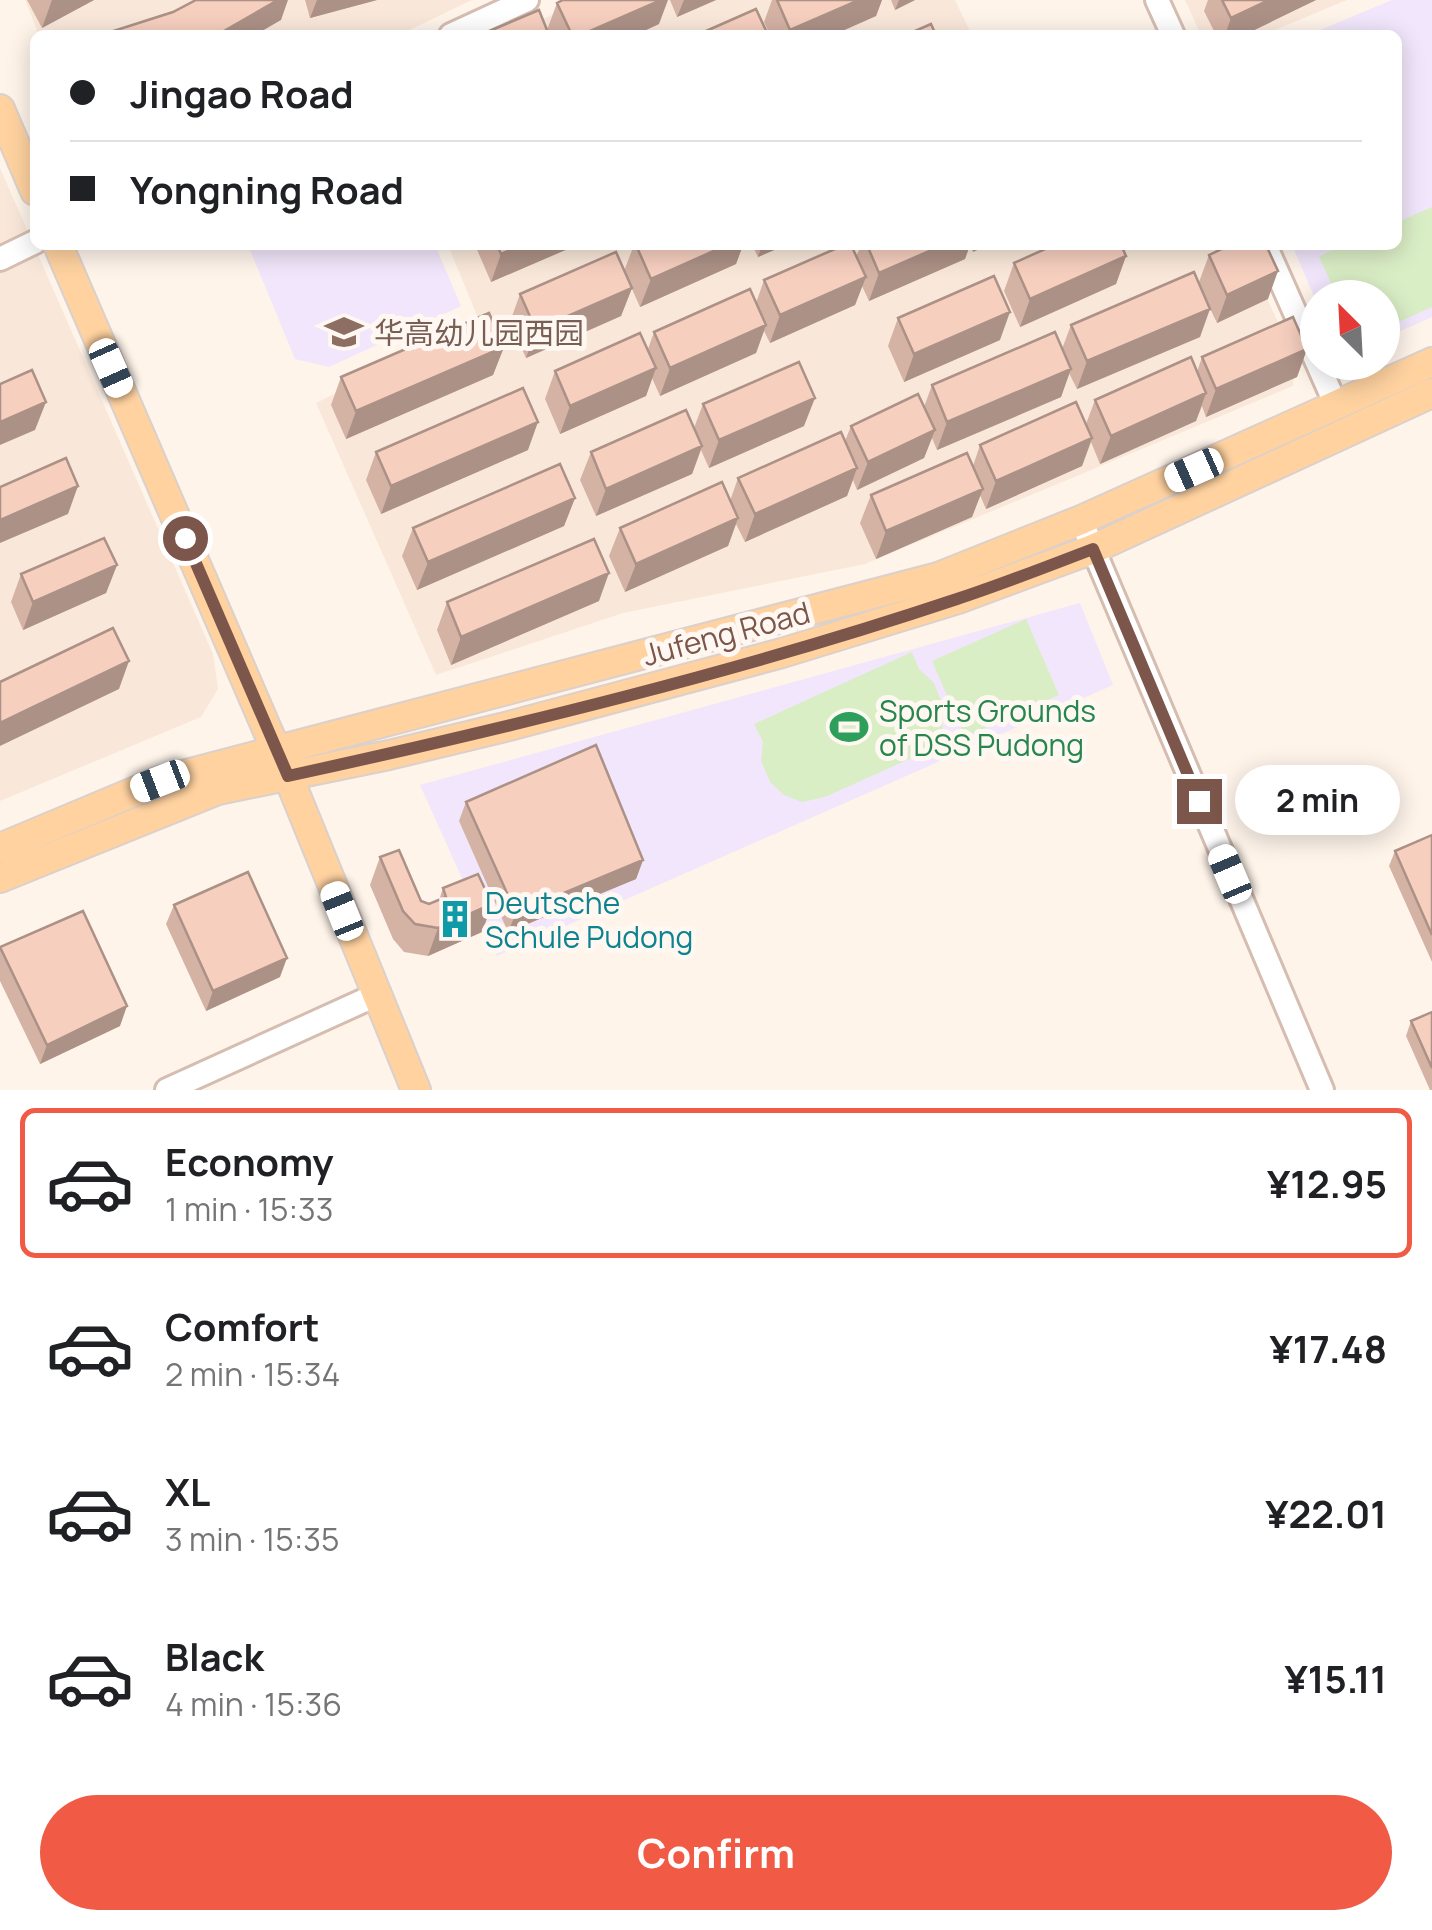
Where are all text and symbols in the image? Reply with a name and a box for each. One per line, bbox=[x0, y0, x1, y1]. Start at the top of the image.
text: Jingao Road bbox=[130, 67, 354, 119]
text: Yongning Road bbox=[130, 163, 404, 215]
north arrow bbox=[1300, 280, 1400, 380]
map controls bbox=[1300, 280, 1400, 380]
school or university icon: 华高幼儿园西园 bbox=[323, 311, 365, 353]
place label: 华高幼儿园西园 bbox=[374, 312, 584, 353]
car bbox=[85, 334, 137, 402]
car bbox=[1160, 444, 1228, 496]
route start bbox=[163, 516, 208, 561]
street label: Jufeng Road bbox=[638, 591, 814, 675]
place label: Sports Grounds of DSS Pudong bbox=[879, 690, 1096, 765]
sports icon: Sports Grounds of DSS Pudong bbox=[828, 706, 870, 748]
car bbox=[127, 756, 193, 806]
callout: 2 min bbox=[1234, 766, 1399, 836]
text: 2 min bbox=[1276, 778, 1359, 822]
route end bbox=[1177, 779, 1222, 824]
car bbox=[1204, 841, 1256, 907]
car bbox=[317, 878, 367, 944]
place label: Deutsche Schule Pudong bbox=[485, 882, 693, 957]
building icon: Deutsche Schule Pudong bbox=[434, 898, 476, 940]
text: Economy bbox=[165, 1135, 334, 1187]
icon: car bbox=[45, 1138, 135, 1228]
text: ¥12.95 bbox=[1267, 1157, 1387, 1209]
text: 1 min · 15:33 bbox=[165, 1187, 333, 1231]
text: Comfort bbox=[165, 1300, 319, 1352]
icon: car bbox=[45, 1303, 135, 1393]
text: ¥17.48 bbox=[1270, 1322, 1387, 1374]
text: 2 min · 15:34 bbox=[165, 1352, 340, 1396]
text: XL bbox=[165, 1465, 210, 1517]
icon: car bbox=[45, 1468, 135, 1558]
text: ¥22.01 bbox=[1265, 1487, 1387, 1539]
text: 3 min · 15:35 bbox=[165, 1517, 339, 1561]
text: Black bbox=[165, 1630, 264, 1682]
icon: car bbox=[45, 1633, 135, 1723]
text: ¥15.11 bbox=[1285, 1652, 1387, 1704]
text: 4 min · 15:36 bbox=[165, 1682, 342, 1726]
button: Confirm bbox=[40, 1795, 1392, 1910]

